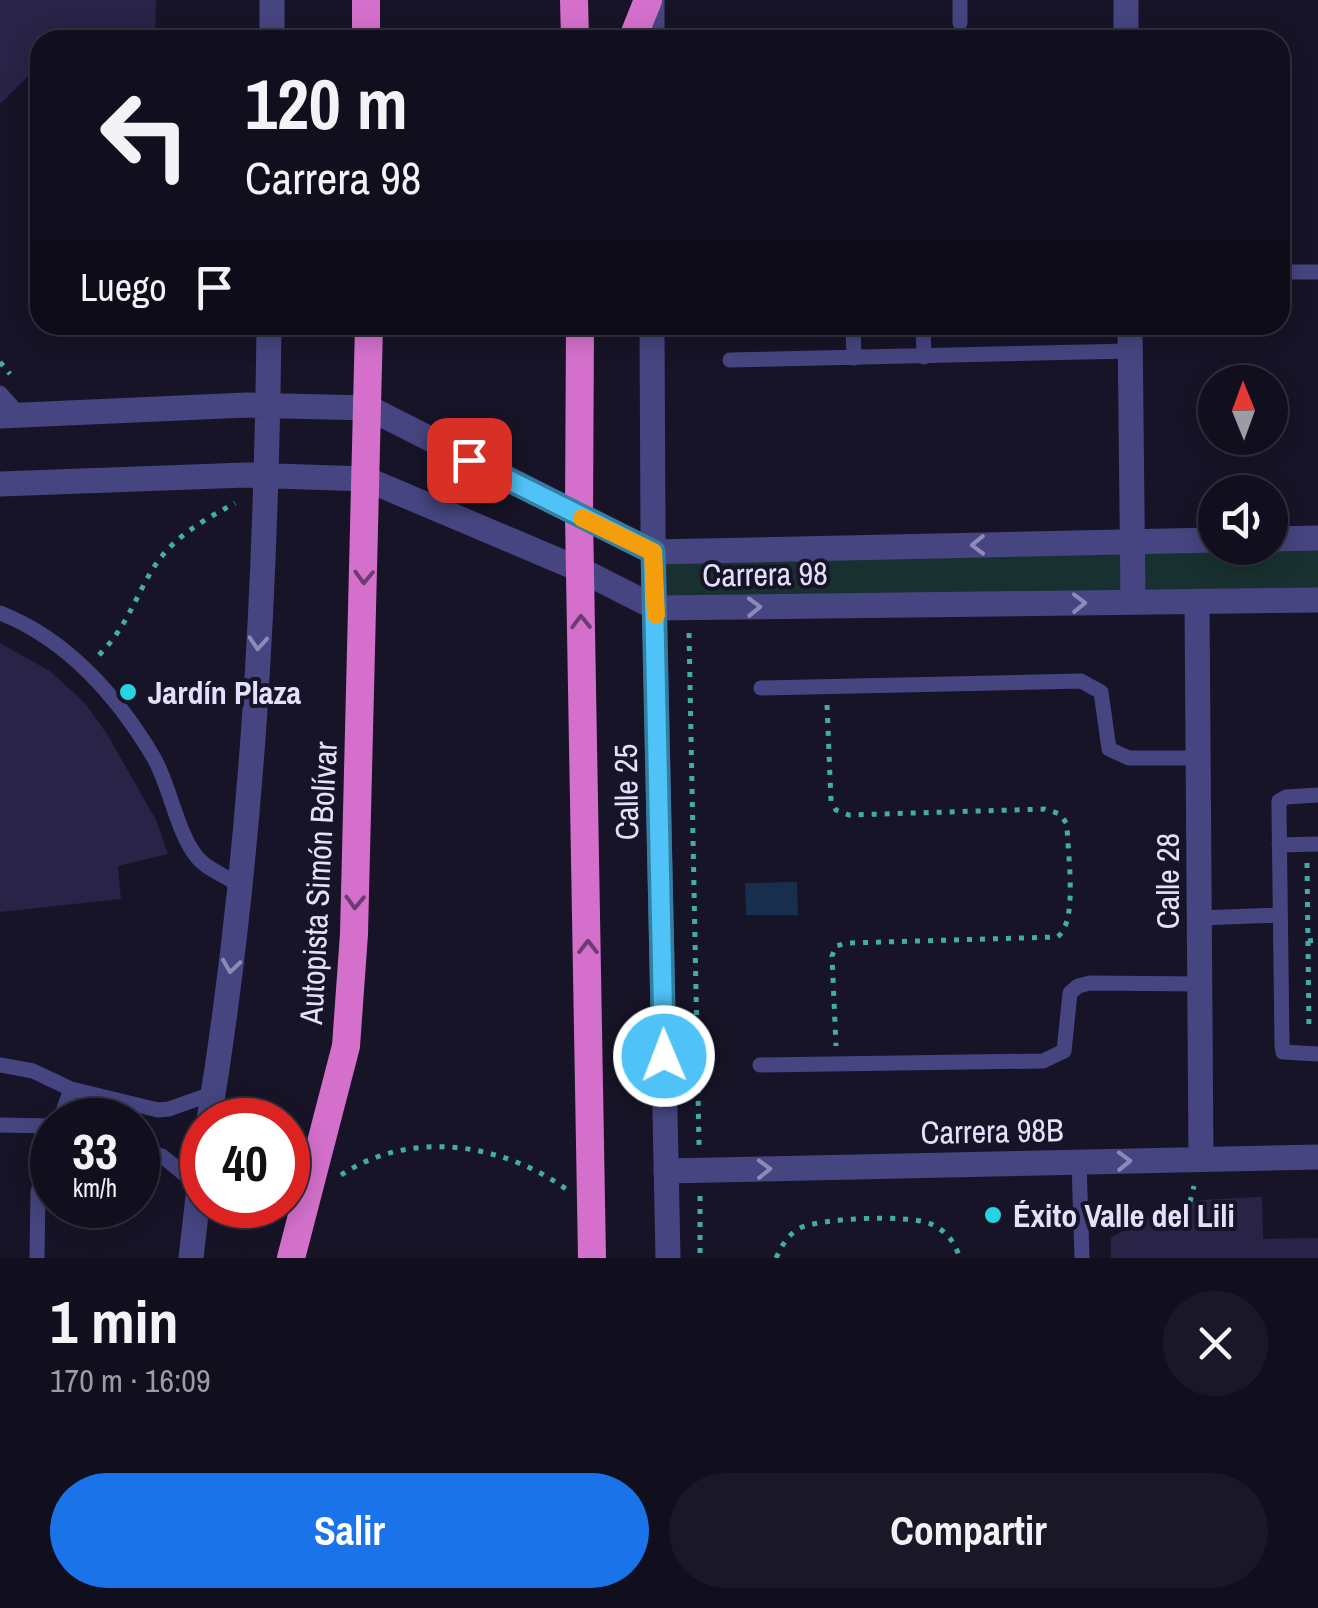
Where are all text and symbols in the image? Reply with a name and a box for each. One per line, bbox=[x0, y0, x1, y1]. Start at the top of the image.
text: 120 m bbox=[245, 57, 408, 151]
icon: left bbox=[80, 70, 210, 200]
text: Carrera 98 bbox=[245, 147, 421, 208]
icon: arrive bbox=[187, 260, 242, 315]
text: Luego bbox=[80, 262, 167, 313]
north arrow bbox=[1198, 365, 1288, 455]
map controls bbox=[1198, 365, 1288, 565]
pin bbox=[427, 418, 512, 503]
icon: arrive bbox=[442, 433, 497, 488]
button: sound bbox=[1198, 475, 1288, 565]
one-way arrow bbox=[969, 534, 985, 555]
street label: Carrera 98 bbox=[702, 551, 828, 597]
one-way arrow bbox=[353, 569, 374, 585]
one-way arrow bbox=[1072, 592, 1087, 614]
one-way arrow bbox=[746, 596, 762, 618]
one-way arrow bbox=[571, 613, 592, 629]
one-way arrow bbox=[248, 635, 270, 651]
place label: Jardín Plaza bbox=[148, 671, 302, 714]
marker: Jardín Plaza bbox=[117, 681, 139, 703]
street label: Autopista Simón Bolívar bbox=[289, 740, 347, 1026]
street label: Calle 25 bbox=[604, 743, 648, 841]
street label: Calle 28 bbox=[1146, 833, 1189, 929]
one-way arrow bbox=[345, 894, 366, 910]
one-way arrow bbox=[577, 938, 599, 954]
one-way arrow bbox=[222, 958, 243, 975]
position arrow bbox=[612, 1004, 716, 1108]
speed limit sign: 40 bbox=[180, 1098, 310, 1228]
street label: Carrera 98B bbox=[920, 1108, 1064, 1154]
text: 33 bbox=[72, 1117, 118, 1185]
one-way arrow bbox=[1116, 1150, 1132, 1172]
one-way arrow bbox=[756, 1158, 772, 1180]
text: km/h bbox=[73, 1171, 117, 1205]
place label: Éxito Valle del Lili bbox=[1013, 1194, 1235, 1237]
marker: Éxito Valle del Lili bbox=[982, 1204, 1004, 1226]
text: 1 min bbox=[50, 1281, 179, 1362]
button: close bbox=[1163, 1291, 1268, 1396]
text: 170 m · 16:09 bbox=[50, 1359, 210, 1402]
button: Salir bbox=[50, 1473, 649, 1588]
button: Compartir bbox=[669, 1473, 1268, 1588]

